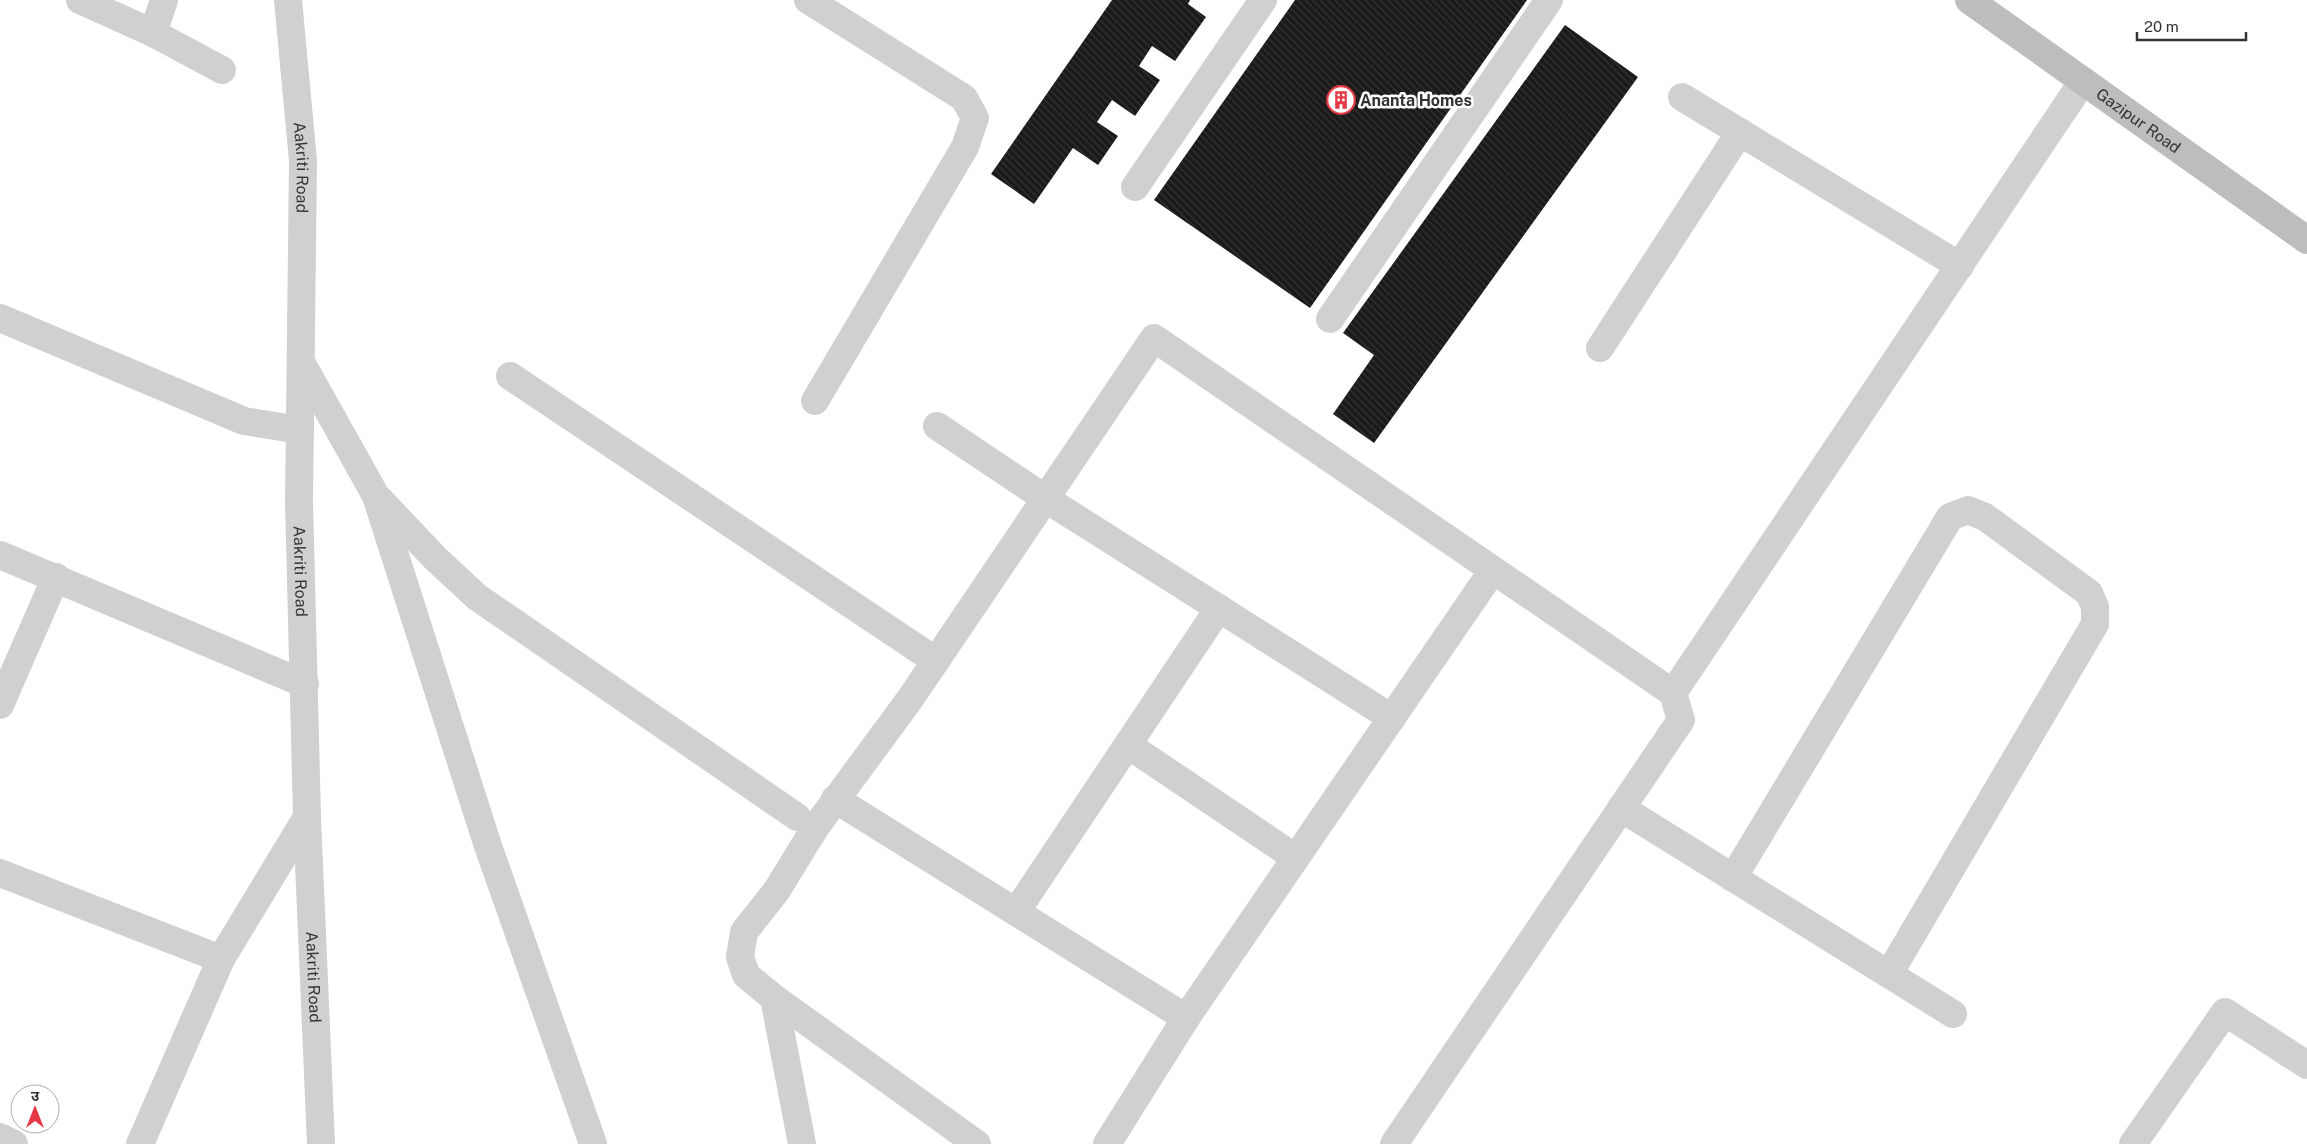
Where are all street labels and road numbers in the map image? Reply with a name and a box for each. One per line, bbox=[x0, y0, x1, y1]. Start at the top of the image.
street label: Gazipur Road bbox=[2093, 84, 2185, 157]
street label: Aakriti Road bbox=[290, 121, 312, 213]
street label: Aakriti Road bbox=[290, 525, 311, 617]
street label: Aakriti Road bbox=[302, 931, 325, 1023]

